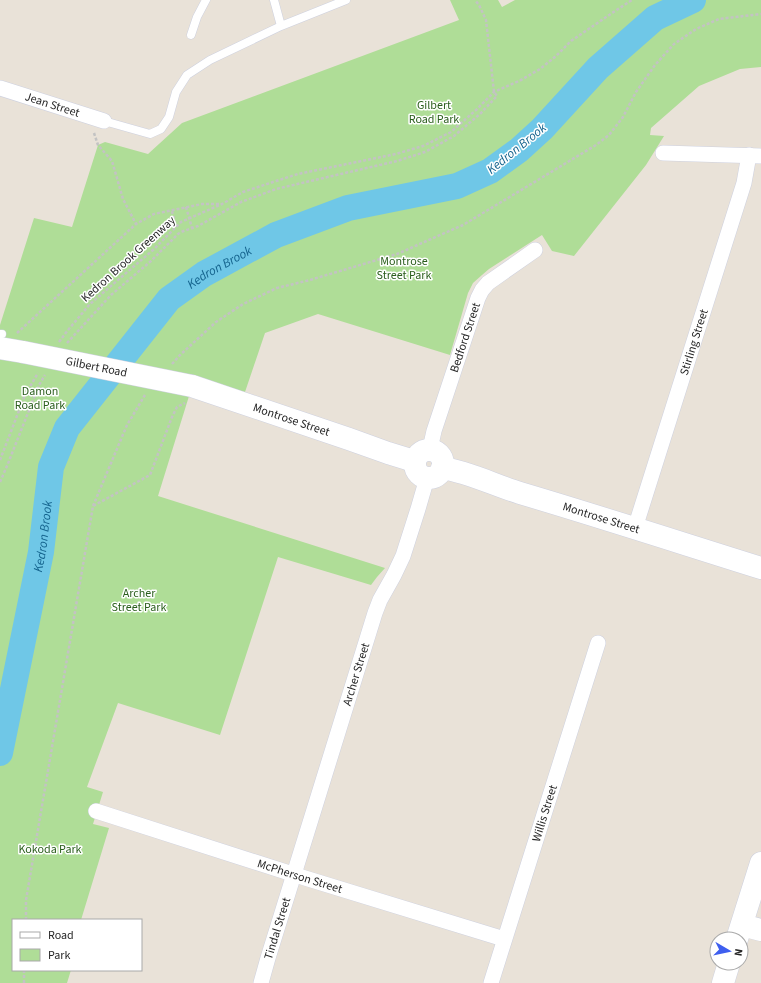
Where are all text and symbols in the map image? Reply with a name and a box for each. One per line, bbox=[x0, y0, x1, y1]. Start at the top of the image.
street label: Jean Street bbox=[23, 88, 82, 122]
park label: Gilbert Road Park bbox=[409, 97, 459, 128]
water label: Kedron Brook bbox=[483, 119, 551, 178]
street label: Kedron Brook Greenway bbox=[77, 212, 179, 306]
water label: Kedron Brook bbox=[184, 241, 256, 293]
park label: Montrose Street Park bbox=[377, 253, 432, 284]
street label: Bedford Street bbox=[446, 300, 485, 375]
street label: Stirling Street bbox=[676, 307, 713, 377]
street label: Gilbert Road bbox=[64, 353, 129, 382]
park label: Damon Road Park bbox=[15, 383, 65, 414]
street label: Montrose Street bbox=[251, 399, 332, 441]
street label: Montrose Street bbox=[561, 498, 642, 538]
water label: Kedron Brook bbox=[29, 499, 57, 574]
park label: Archer Street Park bbox=[112, 585, 167, 616]
street label: Archer Street bbox=[339, 641, 374, 708]
street label: Willis Street bbox=[528, 783, 562, 844]
park label: Kokoda Park bbox=[18, 841, 82, 858]
street label: McPherson Street bbox=[255, 855, 344, 898]
street label: Tindal Street bbox=[260, 895, 295, 962]
legend bbox=[12, 919, 142, 971]
text: Road bbox=[48, 927, 74, 944]
north arrow bbox=[709, 931, 749, 971]
text: Park bbox=[48, 947, 70, 964]
text: N bbox=[730, 948, 746, 957]

